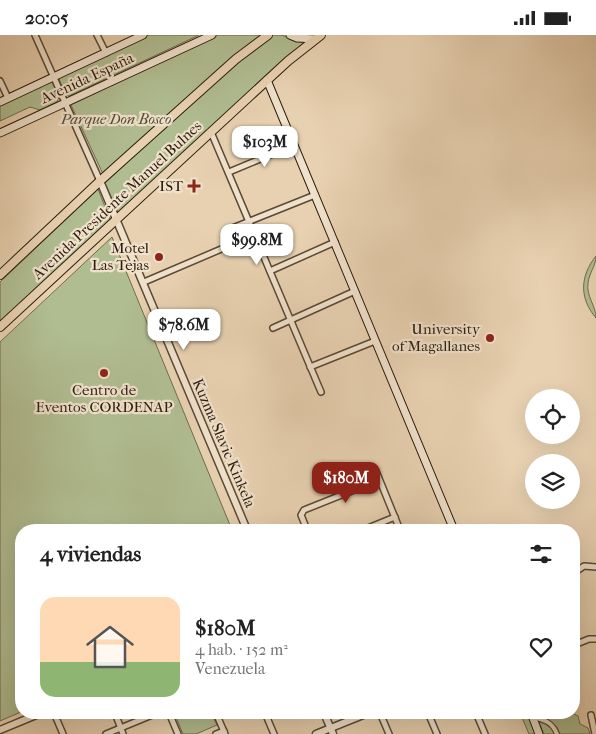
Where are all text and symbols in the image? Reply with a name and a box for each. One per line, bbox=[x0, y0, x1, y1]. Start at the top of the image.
text: 20:05 bbox=[25, 7, 69, 29]
street label: Avenida España bbox=[37, 48, 137, 108]
park label: Parque Don Bosco bbox=[60, 110, 171, 128]
street label: Avenida Presidente Manuel Bulnes bbox=[28, 117, 206, 284]
pin: $103M bbox=[230, 125, 300, 168]
text: $103M bbox=[243, 132, 287, 151]
place label: IST bbox=[159, 177, 184, 195]
marker: IST bbox=[187, 179, 201, 193]
pin: $99.8M bbox=[216, 223, 298, 266]
text: $99.8M bbox=[231, 230, 283, 249]
place label: Motel Las Tejas bbox=[92, 239, 149, 274]
marker: Motel Las Tejas bbox=[153, 251, 165, 263]
pin: $78.6M bbox=[143, 309, 225, 351]
text: $78.6M bbox=[159, 315, 209, 334]
place label: University of Magallanes bbox=[392, 320, 481, 355]
marker: University of Magallanes bbox=[484, 332, 496, 344]
marker: Centro de Eventos CORDENAP bbox=[98, 367, 110, 379]
street label: Kuzma Slavic Kinkela bbox=[189, 376, 260, 511]
place label: Centro de Eventos CORDENAP bbox=[36, 381, 172, 416]
map controls bbox=[525, 389, 580, 509]
button: locate bbox=[525, 389, 580, 444]
button: layers bbox=[525, 454, 580, 509]
pin: $180M bbox=[311, 461, 381, 504]
text: $180M bbox=[323, 468, 369, 487]
icon: filters bbox=[527, 540, 555, 568]
text: 4 viviendas bbox=[40, 542, 141, 566]
text: $180M bbox=[195, 616, 255, 640]
icon: home bbox=[80, 617, 140, 677]
icon: heart bbox=[527, 633, 555, 661]
text: 4 hab. · 152 m² bbox=[195, 640, 288, 659]
text: Venezuela bbox=[195, 659, 265, 678]

